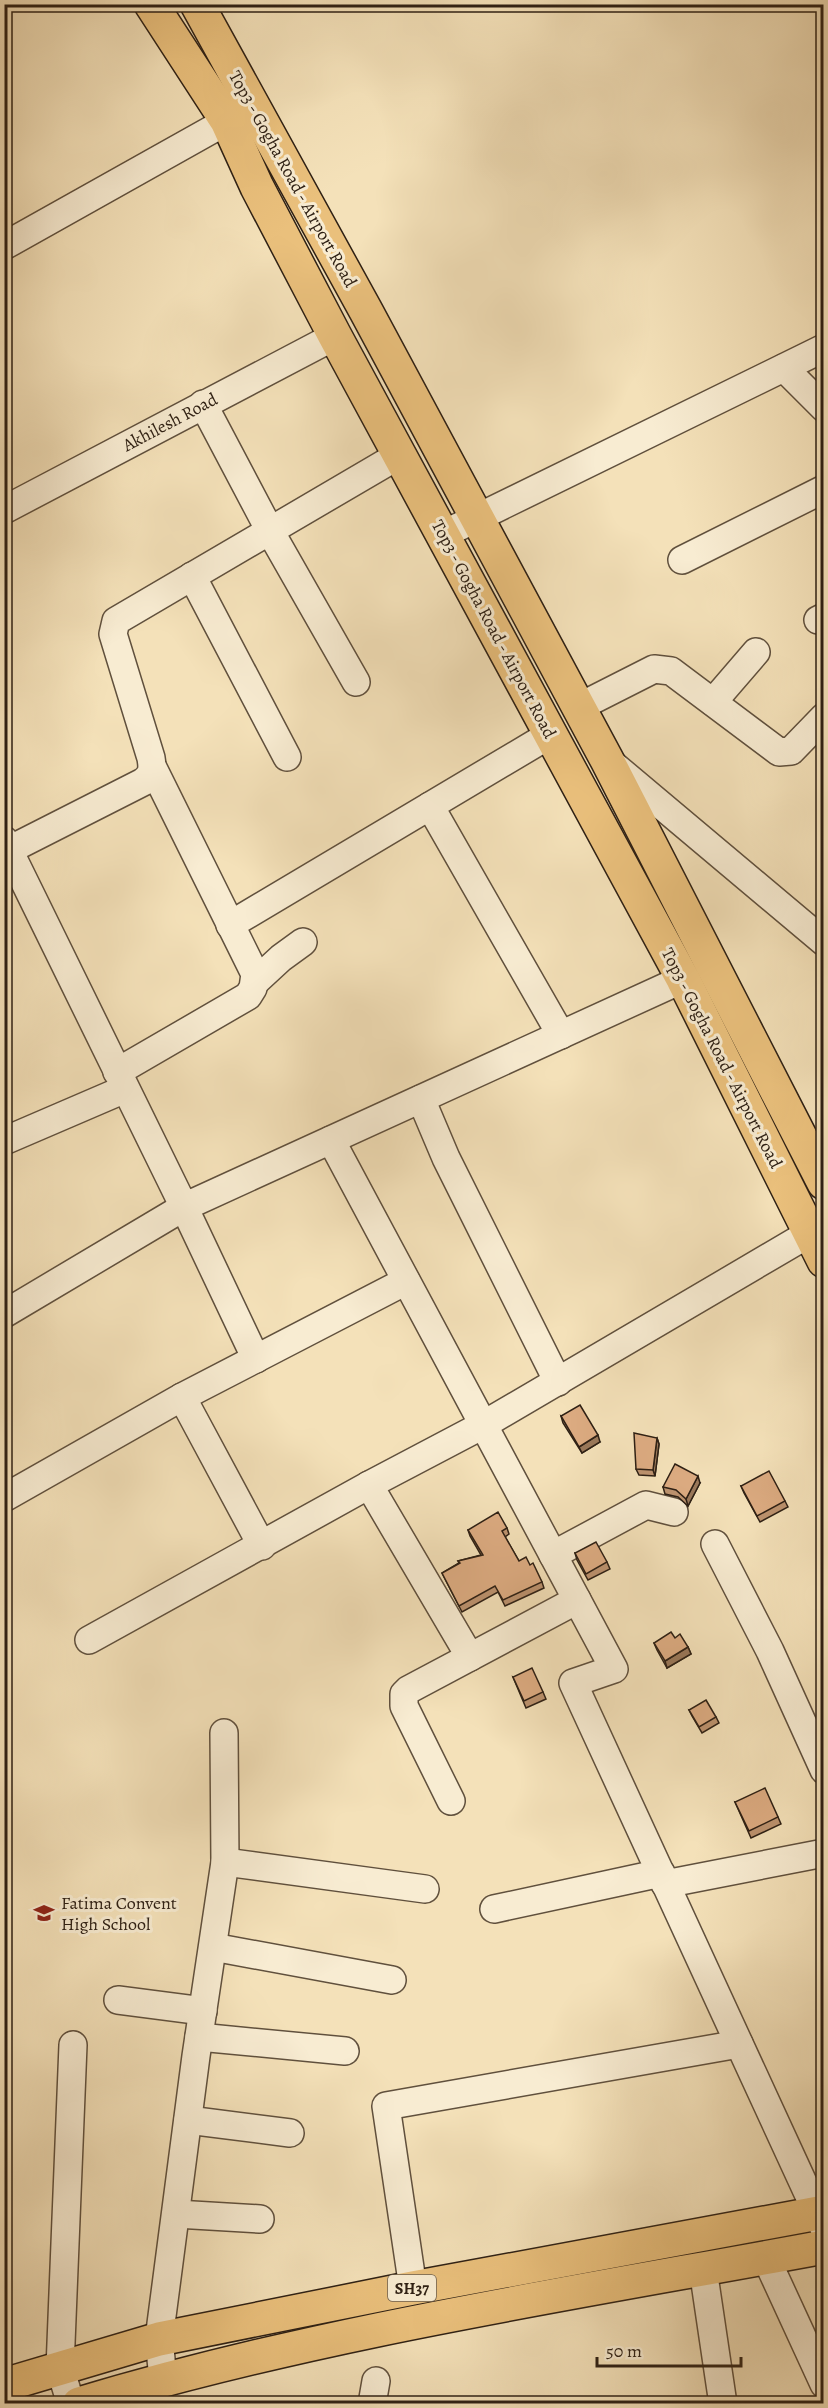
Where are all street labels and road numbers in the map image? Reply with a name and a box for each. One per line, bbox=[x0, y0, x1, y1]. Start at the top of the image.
street label: Top3 - Gogha Road - Airport Road bbox=[223, 66, 363, 292]
street label: Akhilesh Road bbox=[118, 387, 222, 458]
street label: Top3 - Gogha Road - Airport Road bbox=[426, 515, 562, 743]
street label: Top3 - Gogha Road - Airport Road bbox=[656, 944, 788, 1173]
road number: SH37 bbox=[388, 2275, 436, 2301]

